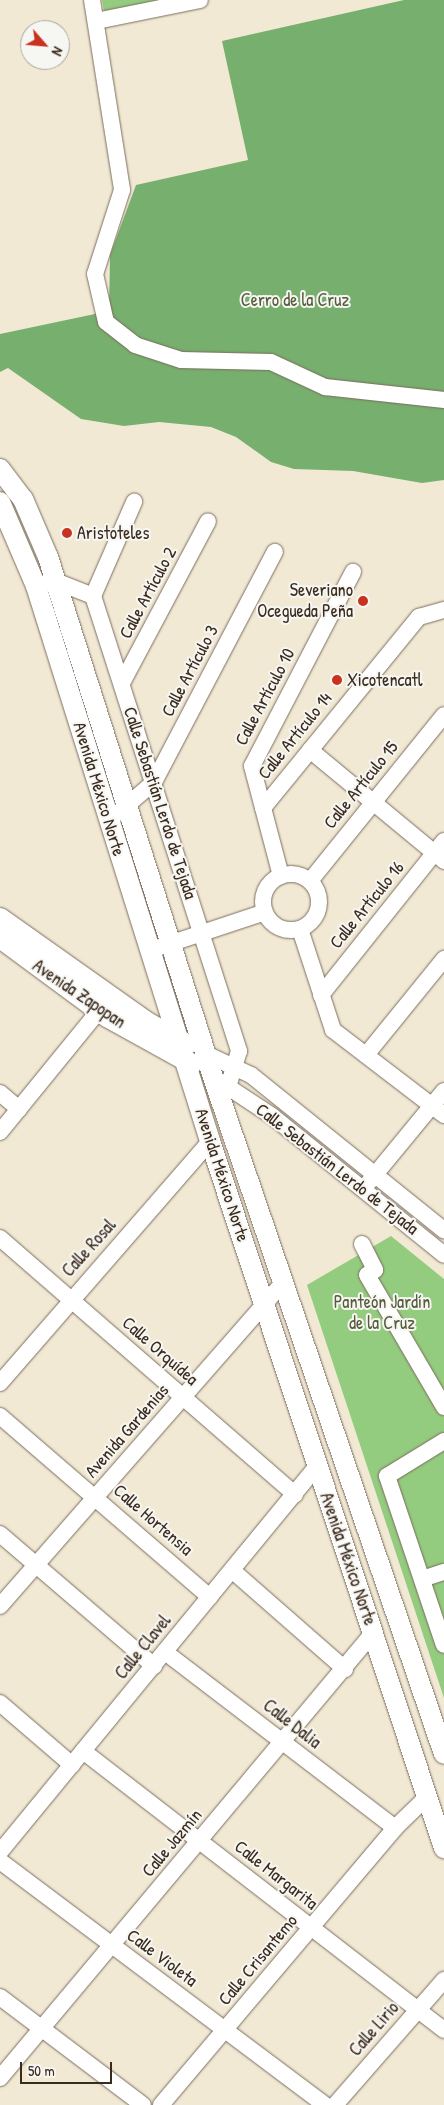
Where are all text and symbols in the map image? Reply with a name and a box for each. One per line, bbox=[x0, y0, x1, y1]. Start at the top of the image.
north arrow bbox=[20, 20, 70, 70]
text: N bbox=[48, 44, 68, 59]
park label: Cerro de la Cruz bbox=[241, 289, 349, 311]
place label: Aristoteles bbox=[77, 522, 149, 544]
marker: Aristoteles bbox=[61, 527, 73, 539]
street label: Calle Artículo 2 bbox=[115, 543, 181, 643]
place label: Severiano Ocegueda Peña bbox=[257, 580, 353, 622]
marker: Severiano Ocegueda Peña bbox=[357, 595, 369, 607]
street label: Calle Artículo 3 bbox=[157, 622, 223, 720]
street label: Calle Artículo 10 bbox=[230, 645, 300, 749]
place label: Xicotencatl bbox=[347, 669, 423, 691]
marker: Xicotencatl bbox=[331, 674, 343, 686]
street label: Calle Artículo 14 bbox=[253, 688, 337, 784]
street label: Calle Sebastián Lerdo de Tejada bbox=[119, 704, 201, 902]
street label: Avenida México Norte bbox=[68, 719, 130, 859]
street label: Calle Artículo 15 bbox=[319, 737, 403, 833]
street label: Calle Artículo 16 bbox=[325, 857, 409, 953]
street label: Avenida Zapopan bbox=[28, 955, 130, 1033]
street label: Calle Sebastián Lerdo de Tejada bbox=[251, 1099, 423, 1239]
street label: Avenida México Norte bbox=[190, 1106, 254, 1244]
street label: Calle Rosal bbox=[57, 1215, 121, 1281]
park label: Panteón Jardín de la Cruz bbox=[334, 1292, 430, 1335]
street label: Calle Orquídea bbox=[118, 1312, 202, 1390]
street label: Avenida Gardenias bbox=[81, 1380, 173, 1482]
street label: Calle Hortensia bbox=[109, 1480, 197, 1560]
street label: Avenida México Norte bbox=[315, 1490, 381, 1628]
street label: Calle Clavel bbox=[110, 1610, 176, 1684]
street label: Calle Dalia bbox=[259, 1695, 325, 1753]
street label: Calle Jazmín bbox=[137, 1805, 207, 1881]
street label: Calle Margarita bbox=[230, 1836, 322, 1914]
street label: Calle Crisantemo bbox=[214, 1910, 302, 2010]
street label: Calle Violeta bbox=[123, 1925, 201, 1991]
street label: Calle Lirio bbox=[345, 1997, 403, 2061]
scale bar bbox=[22, 2052, 115, 2084]
text: 50 m bbox=[28, 2060, 55, 2081]

